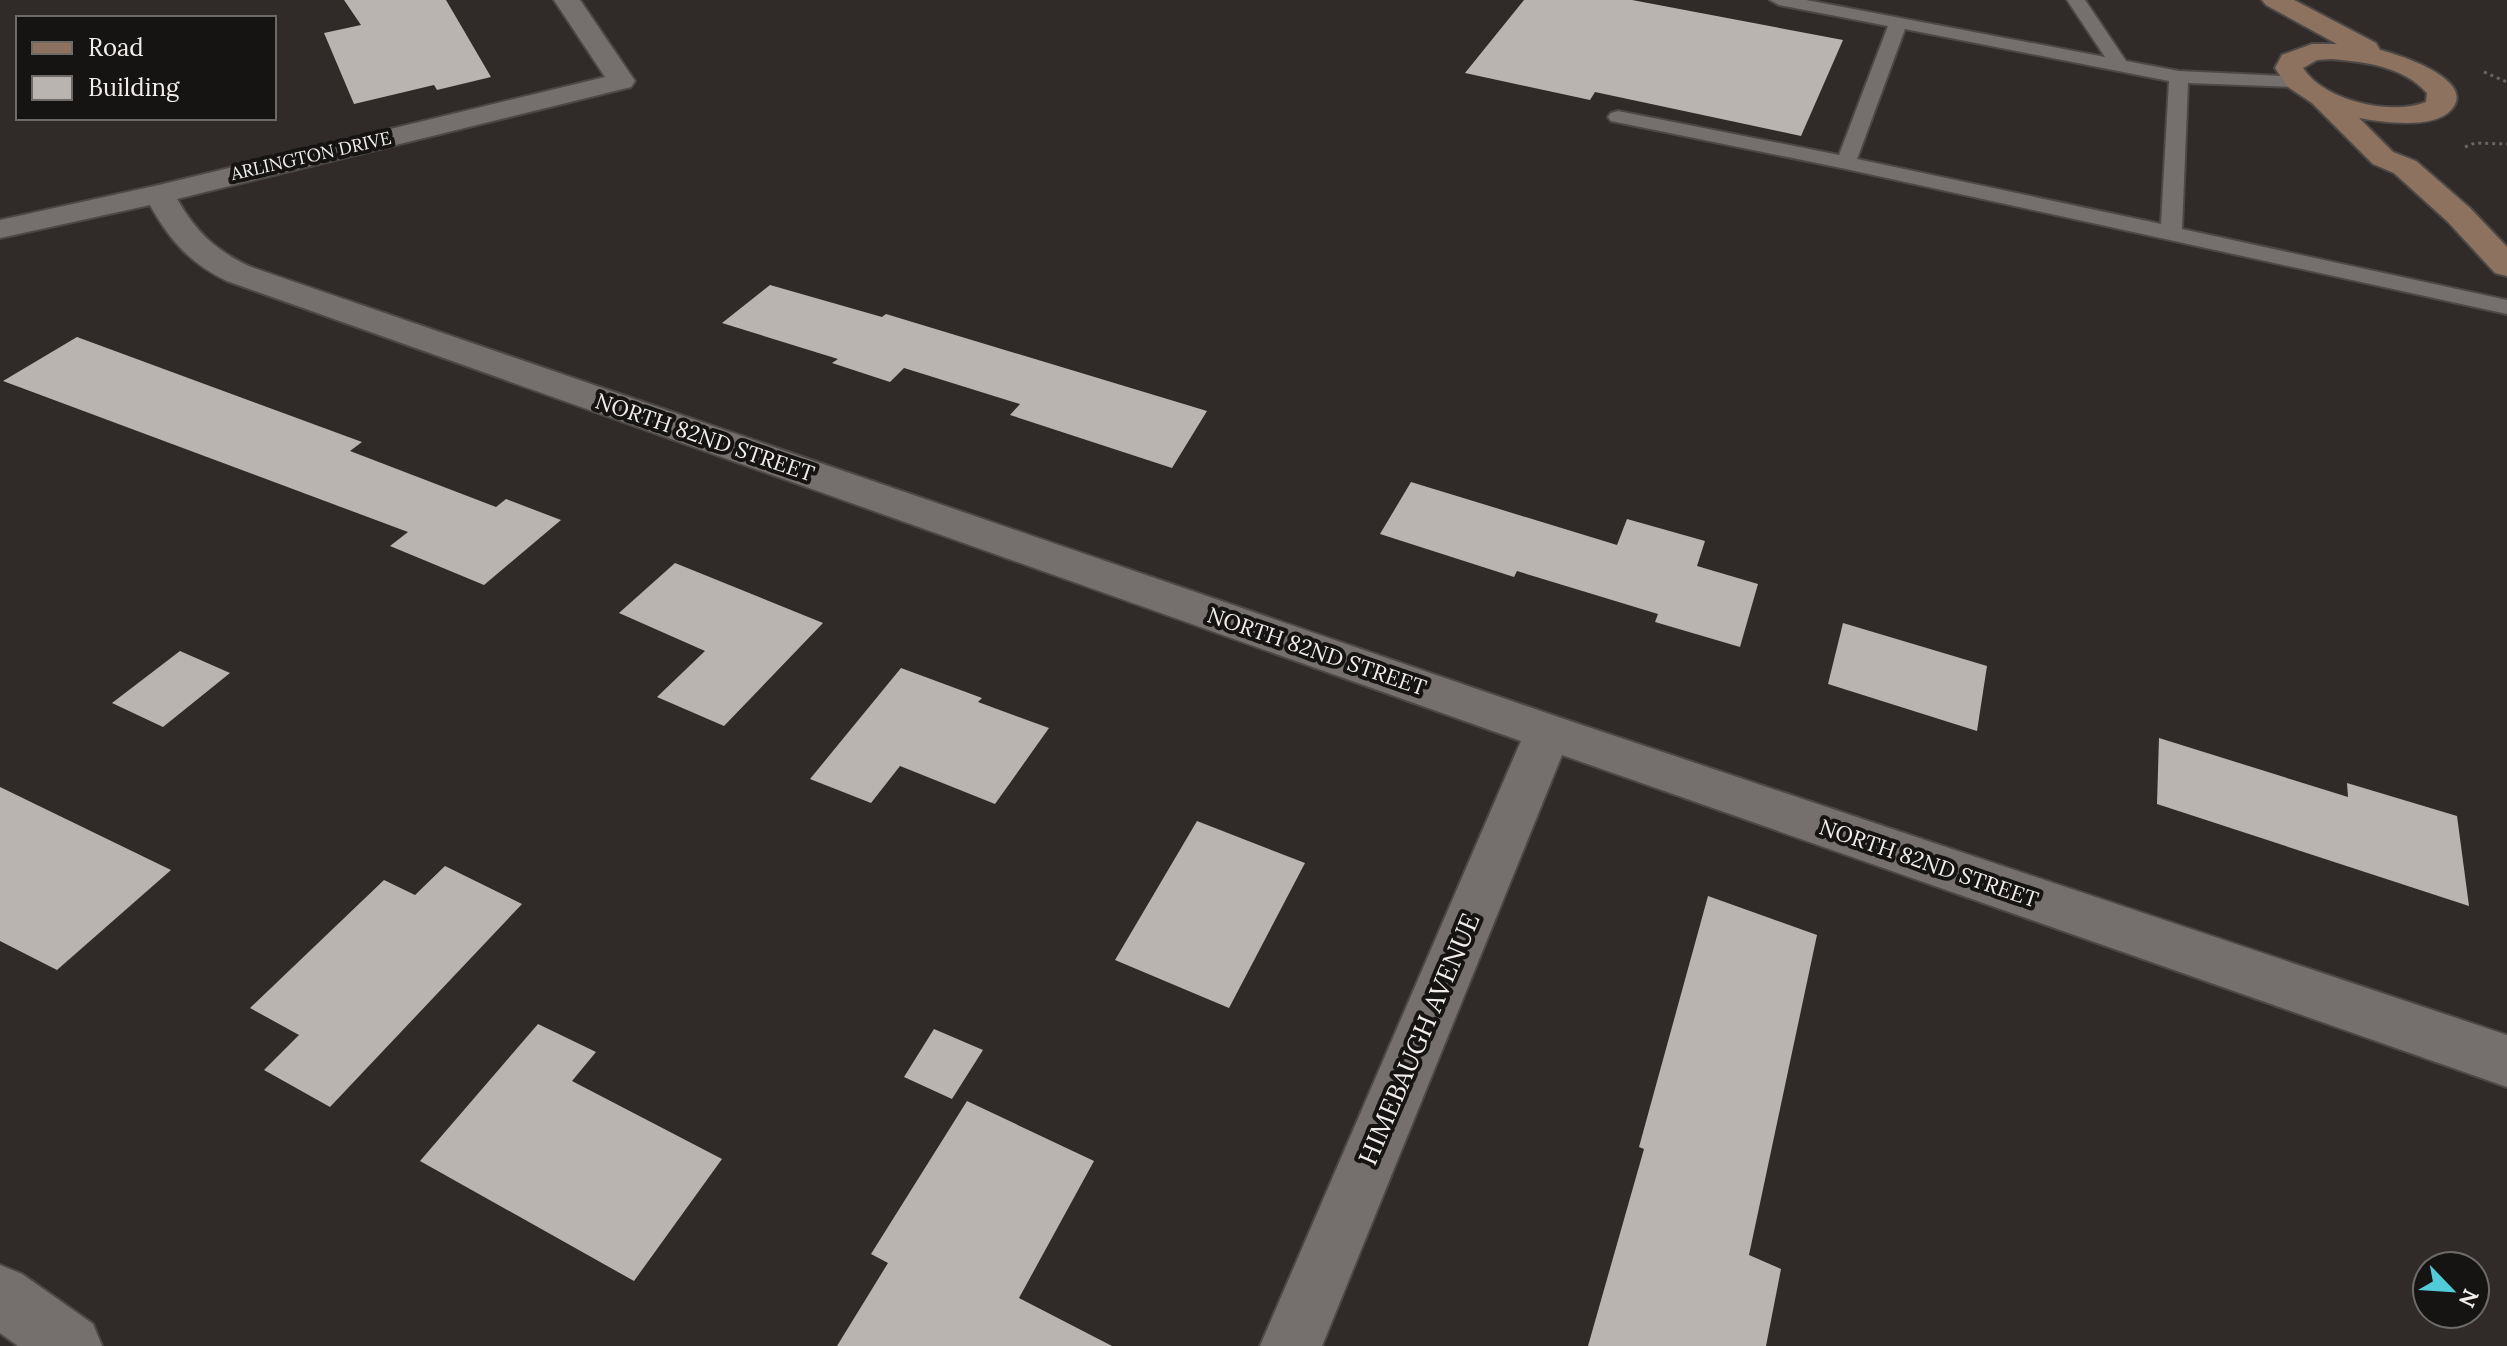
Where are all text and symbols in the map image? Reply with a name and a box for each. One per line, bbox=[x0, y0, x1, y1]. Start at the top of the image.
legend bbox=[16, 16, 276, 120]
text: Road bbox=[88, 32, 144, 63]
text: Building bbox=[88, 72, 180, 103]
street label: ARLINGTON DRIVE bbox=[227, 126, 393, 185]
street label: NORTH 82ND STREET bbox=[592, 386, 818, 488]
street label: NORTH 82ND STREET bbox=[1204, 600, 1430, 702]
street label: NORTH 82ND STREET bbox=[1816, 812, 2042, 914]
street label: HIMEBAUGH AVENUE bbox=[1351, 908, 1487, 1170]
north arrow bbox=[2411, 1250, 2491, 1330]
text: N bbox=[2453, 1285, 2485, 1312]

